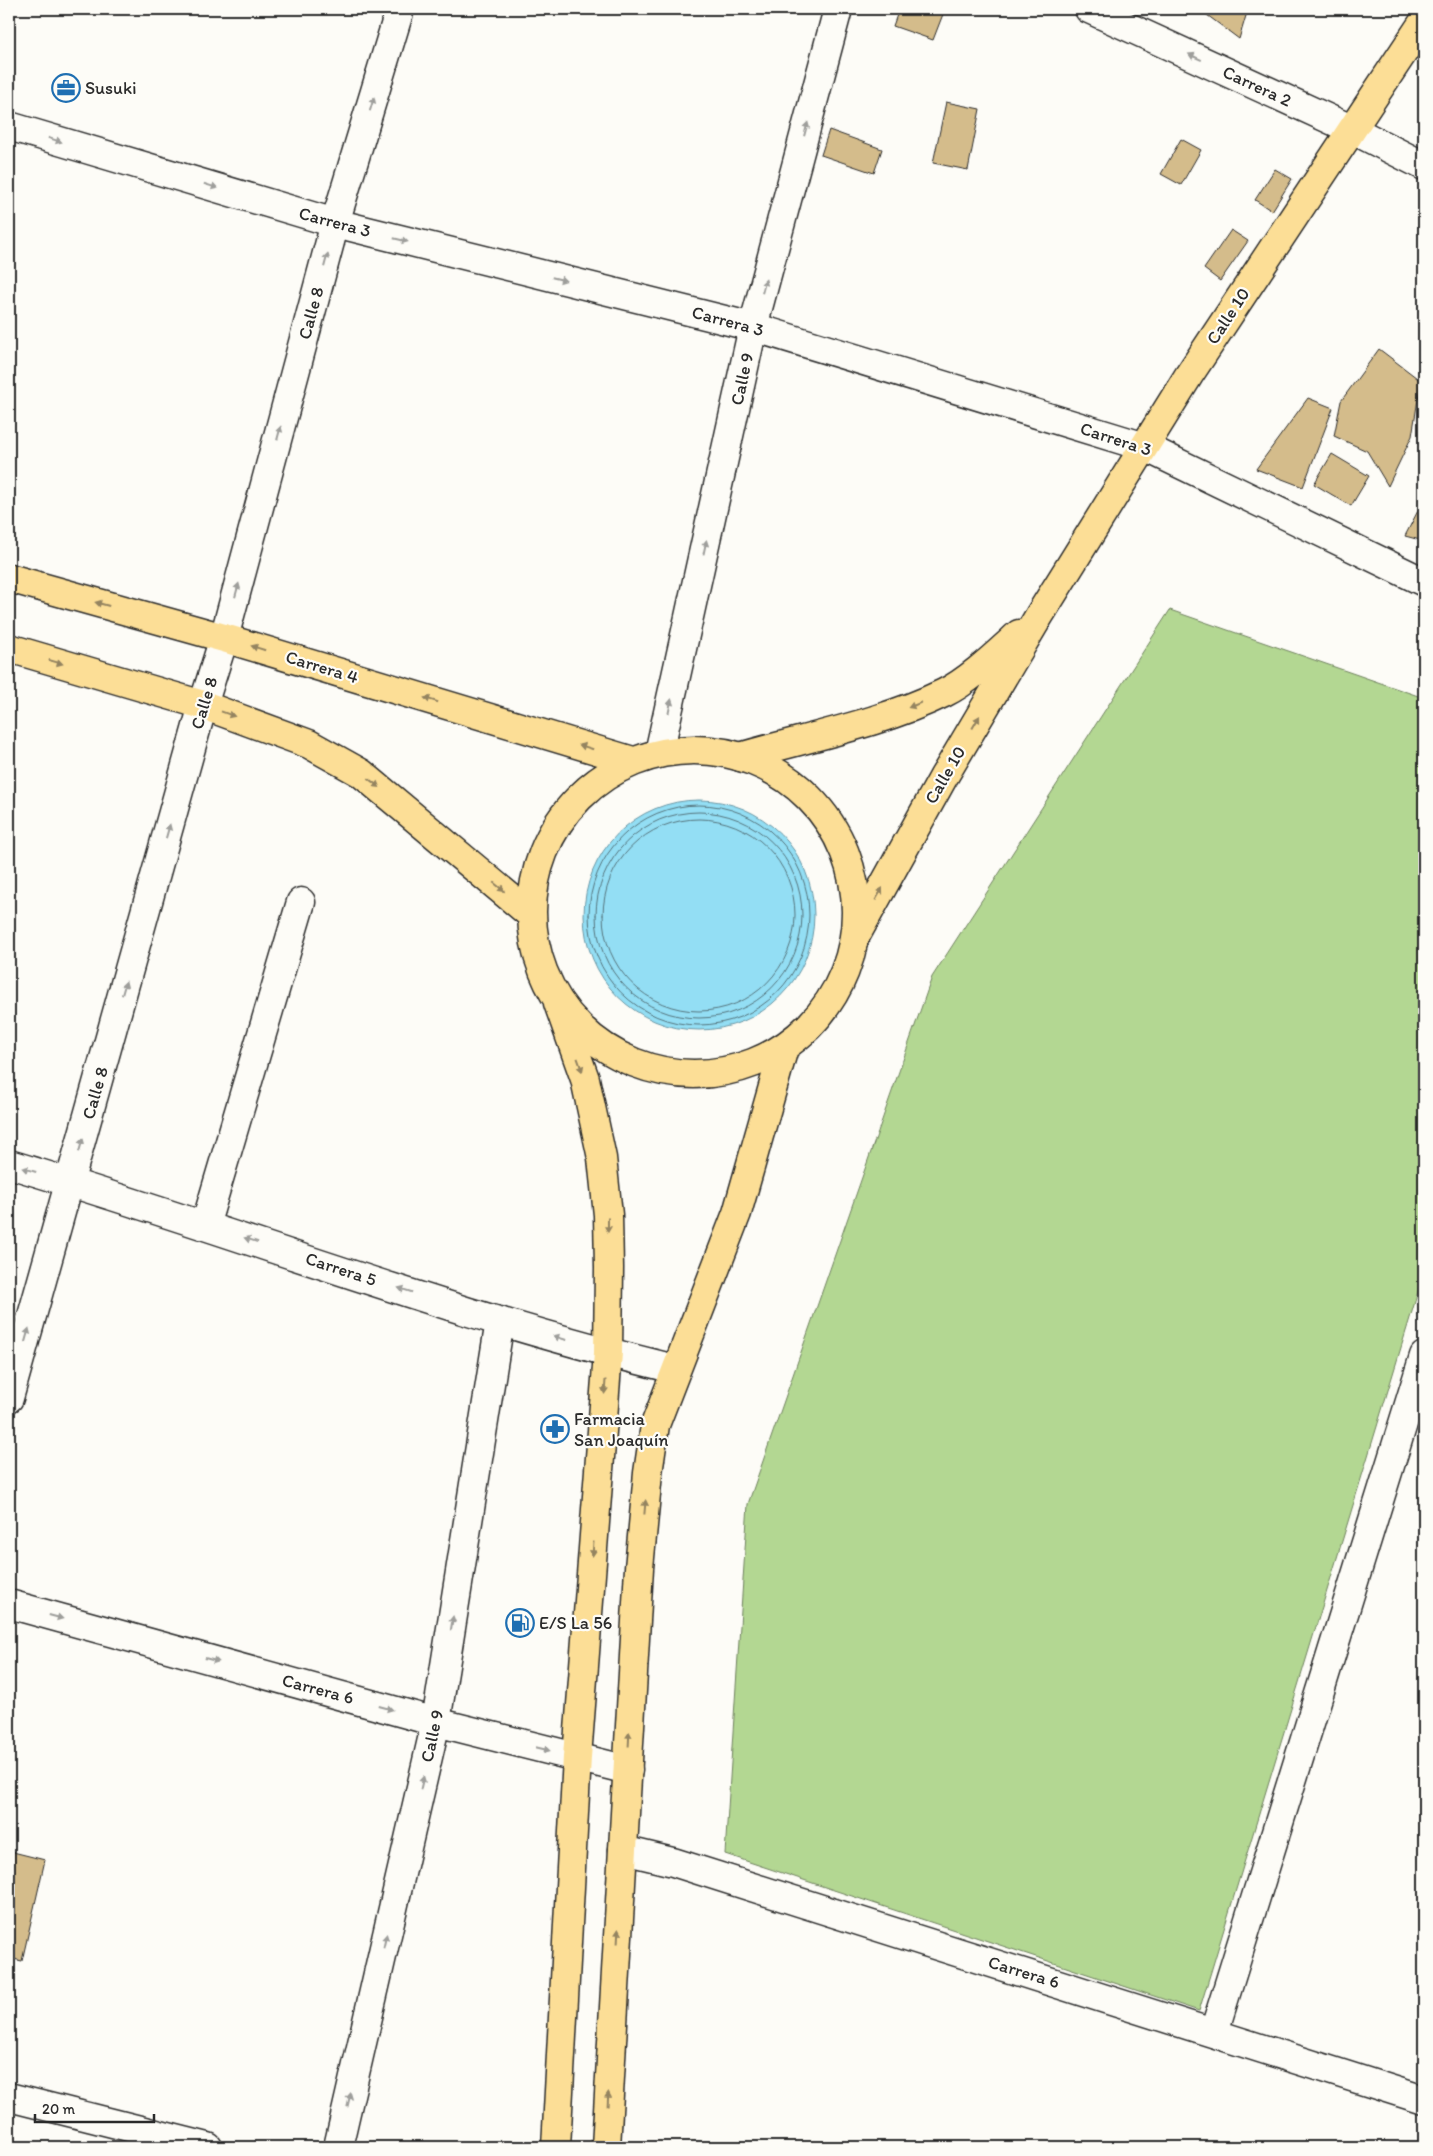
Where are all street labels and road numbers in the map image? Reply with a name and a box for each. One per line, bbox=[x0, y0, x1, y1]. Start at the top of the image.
street label: Carrera 2 bbox=[1219, 61, 1295, 112]
street label: Carrera 3 bbox=[297, 202, 374, 242]
street label: Calle 8 bbox=[293, 284, 329, 342]
street label: Calle 10 bbox=[1202, 284, 1254, 348]
street label: Carrera 3 bbox=[690, 301, 767, 341]
street label: Calle 9 bbox=[726, 351, 758, 407]
street label: Carrera 3 bbox=[1078, 417, 1155, 461]
street label: Carrera 4 bbox=[283, 646, 361, 689]
street label: Calle 8 bbox=[186, 674, 222, 732]
street label: Calle 10 bbox=[920, 742, 970, 808]
street label: Calle 8 bbox=[77, 1064, 113, 1122]
street label: Carrera 5 bbox=[303, 1247, 379, 1291]
street label: Carrera 6 bbox=[280, 1669, 356, 1709]
street label: Calle 9 bbox=[416, 1708, 448, 1764]
street label: Carrera 6 bbox=[986, 1951, 1062, 1993]

